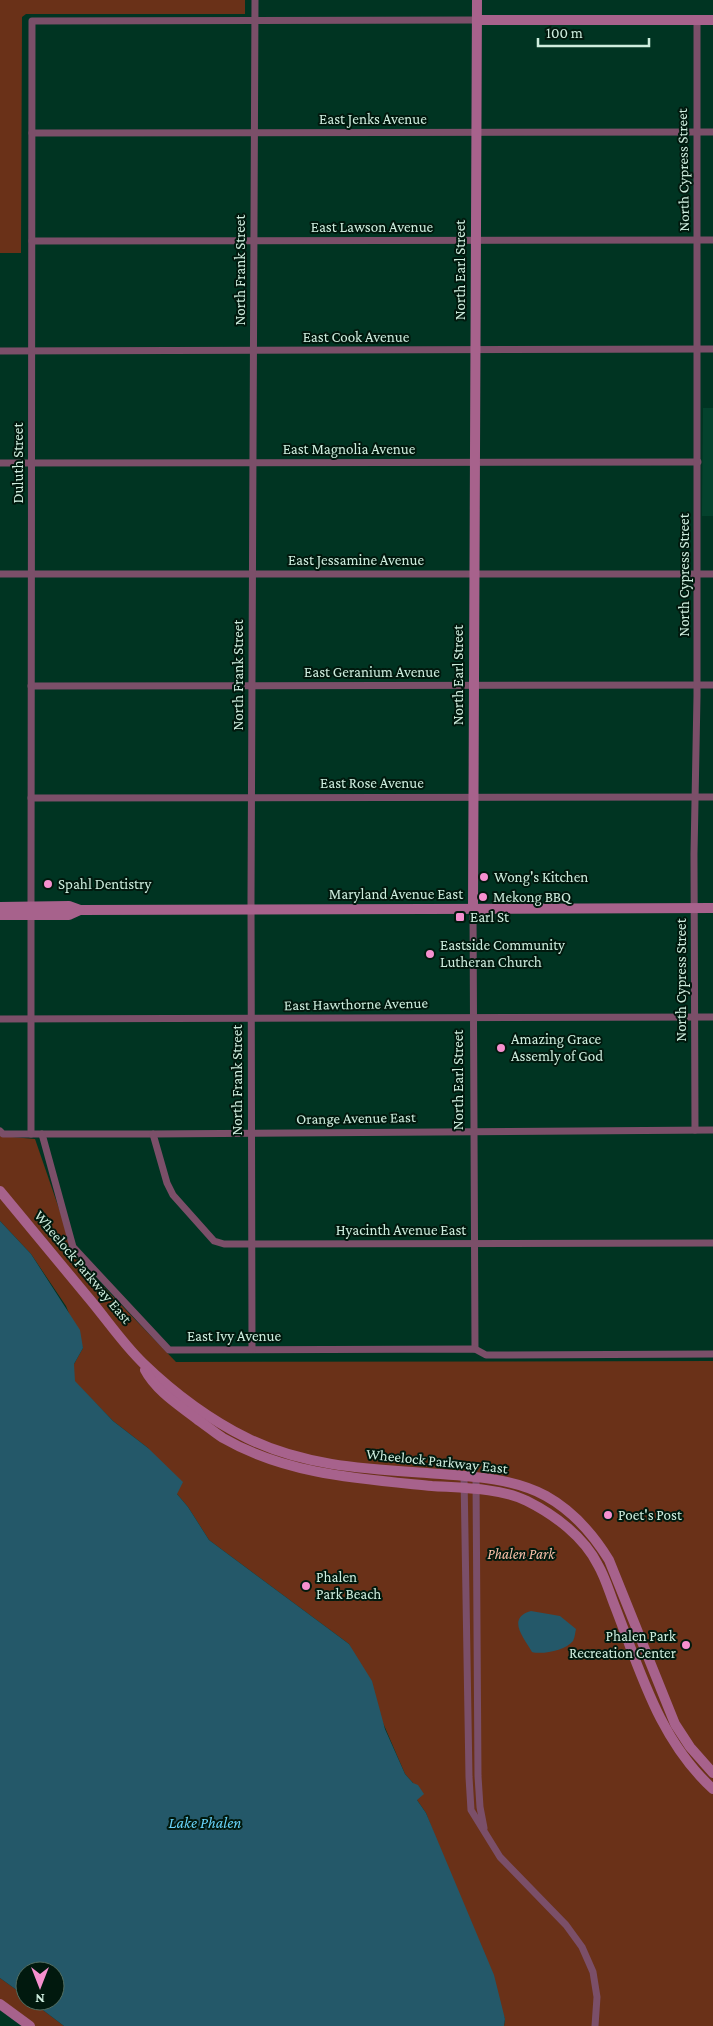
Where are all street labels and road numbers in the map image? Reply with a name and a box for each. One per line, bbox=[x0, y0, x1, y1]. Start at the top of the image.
street label: North Cypress Street bbox=[674, 107, 693, 232]
street label: East Jenks Avenue bbox=[319, 111, 427, 128]
street label: North Frank Street bbox=[232, 214, 248, 325]
street label: East Lawson Avenue bbox=[311, 219, 434, 235]
street label: North Earl Street bbox=[452, 219, 468, 320]
street label: East Cook Avenue bbox=[303, 329, 410, 345]
street label: Duluth Street bbox=[10, 422, 26, 503]
street label: East Magnolia Avenue bbox=[283, 441, 416, 458]
street label: North Cypress Street bbox=[676, 512, 693, 637]
street label: East Jessamine Avenue bbox=[288, 552, 424, 569]
street label: North Frank Street bbox=[230, 619, 246, 730]
street label: North Earl Street bbox=[450, 624, 466, 725]
street label: East Geranium Avenue bbox=[304, 664, 440, 680]
street label: East Rose Avenue bbox=[320, 775, 424, 791]
street label: Maryland Avenue East bbox=[329, 886, 464, 903]
street label: North Cypress Street bbox=[673, 917, 690, 1042]
street label: East Hawthorne Avenue bbox=[284, 995, 429, 1013]
street label: North Frank Street bbox=[229, 1024, 245, 1135]
street label: North Earl Street bbox=[450, 1029, 466, 1130]
street label: Orange Avenue East bbox=[296, 1109, 417, 1128]
street label: Wheelock Parkway East bbox=[30, 1207, 136, 1328]
street label: Hyacinth Avenue East bbox=[336, 1222, 467, 1239]
street label: East Ivy Avenue bbox=[187, 1328, 282, 1345]
street label: Wheelock Parkway East bbox=[365, 1446, 510, 1478]

